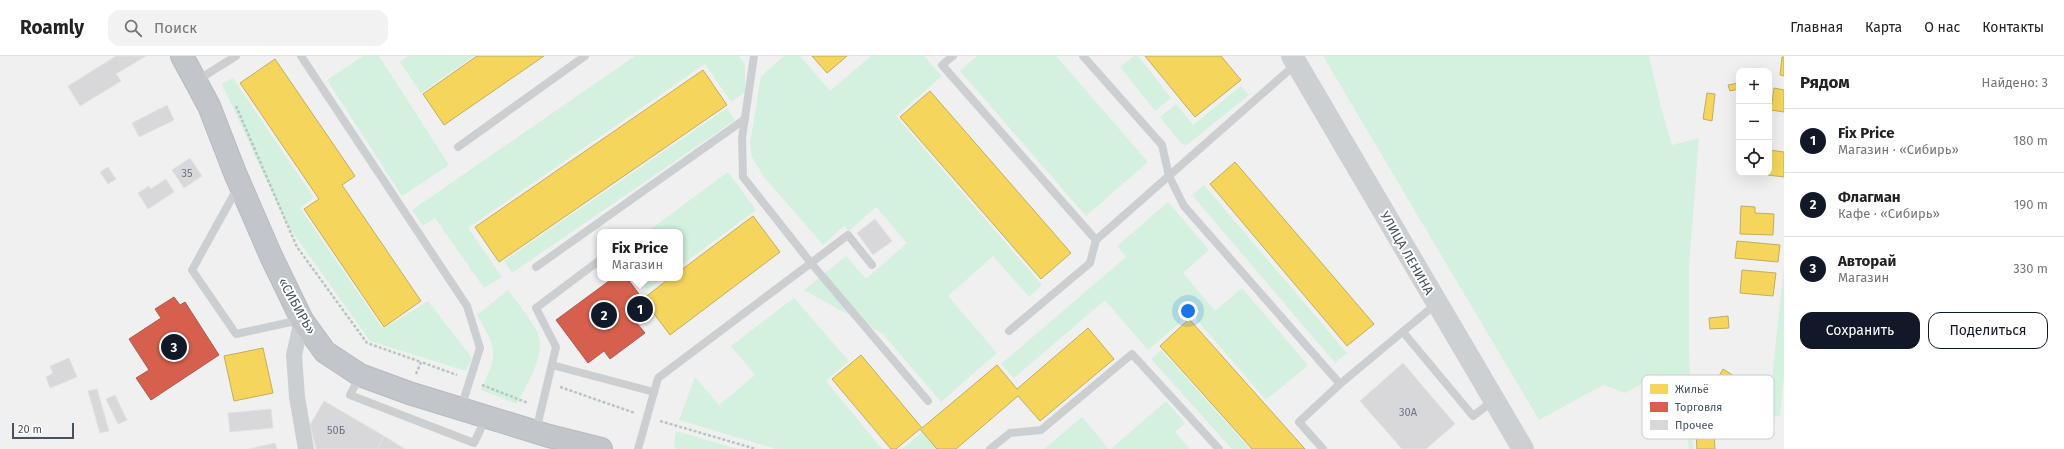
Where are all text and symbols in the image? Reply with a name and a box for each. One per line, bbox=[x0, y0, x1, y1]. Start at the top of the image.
search box bbox=[108, 10, 388, 46]
text: Roamly bbox=[20, 16, 84, 39]
icon: search bbox=[122, 17, 144, 39]
text: Поиск bbox=[154, 19, 197, 37]
text: Главная bbox=[1790, 19, 1843, 36]
text: Карта bbox=[1865, 19, 1902, 36]
text: О нас bbox=[1924, 19, 1960, 36]
text: Контакты bbox=[1982, 19, 2044, 36]
map controls bbox=[1736, 68, 1772, 176]
button: + bbox=[1736, 68, 1772, 104]
text: Рядом bbox=[1800, 72, 1850, 93]
text: Найдено: 3 bbox=[1982, 75, 2048, 90]
button: − bbox=[1736, 104, 1772, 140]
text: Fix Price bbox=[1838, 124, 1894, 142]
text: 1 bbox=[1810, 133, 1816, 148]
text: 180 m bbox=[2013, 133, 2048, 148]
button: locate bbox=[1736, 140, 1772, 176]
text: Магазин · «Сибирь» bbox=[1838, 142, 1959, 157]
house number: 35 bbox=[182, 167, 193, 180]
text: Флагман bbox=[1838, 188, 1901, 206]
text: 2 bbox=[1810, 197, 1816, 212]
text: 190 m bbox=[2014, 197, 2048, 212]
text: Кафе · «Сибирь» bbox=[1838, 206, 1940, 221]
street label: УЛИЦА ЛЕНИНА bbox=[1377, 209, 1437, 298]
popup bbox=[597, 229, 683, 281]
text: Fix Price bbox=[612, 239, 668, 257]
text: Авторай bbox=[1838, 252, 1896, 270]
text: Магазин bbox=[612, 257, 663, 272]
text: 3 bbox=[1810, 261, 1816, 276]
text: 330 m bbox=[2013, 261, 2048, 276]
text: Магазин bbox=[1838, 270, 1889, 285]
street label: «СИБИРЬ» bbox=[275, 275, 319, 337]
pin: 1 bbox=[627, 294, 653, 324]
pin: 2 bbox=[591, 300, 617, 330]
your location bbox=[1178, 301, 1198, 321]
button: Сохранить bbox=[1800, 312, 1920, 349]
button: Поделиться bbox=[1928, 312, 2048, 349]
pin: 3 bbox=[161, 332, 187, 362]
legend bbox=[1642, 375, 1774, 439]
text: Жильё bbox=[1675, 383, 1709, 396]
text: Торговля bbox=[1675, 401, 1722, 414]
house number: 30А bbox=[1399, 406, 1418, 419]
text: Прочее bbox=[1675, 419, 1713, 432]
scale bar bbox=[12, 421, 74, 440]
text: 20 m bbox=[18, 423, 42, 436]
house number: 50Б bbox=[327, 424, 346, 437]

